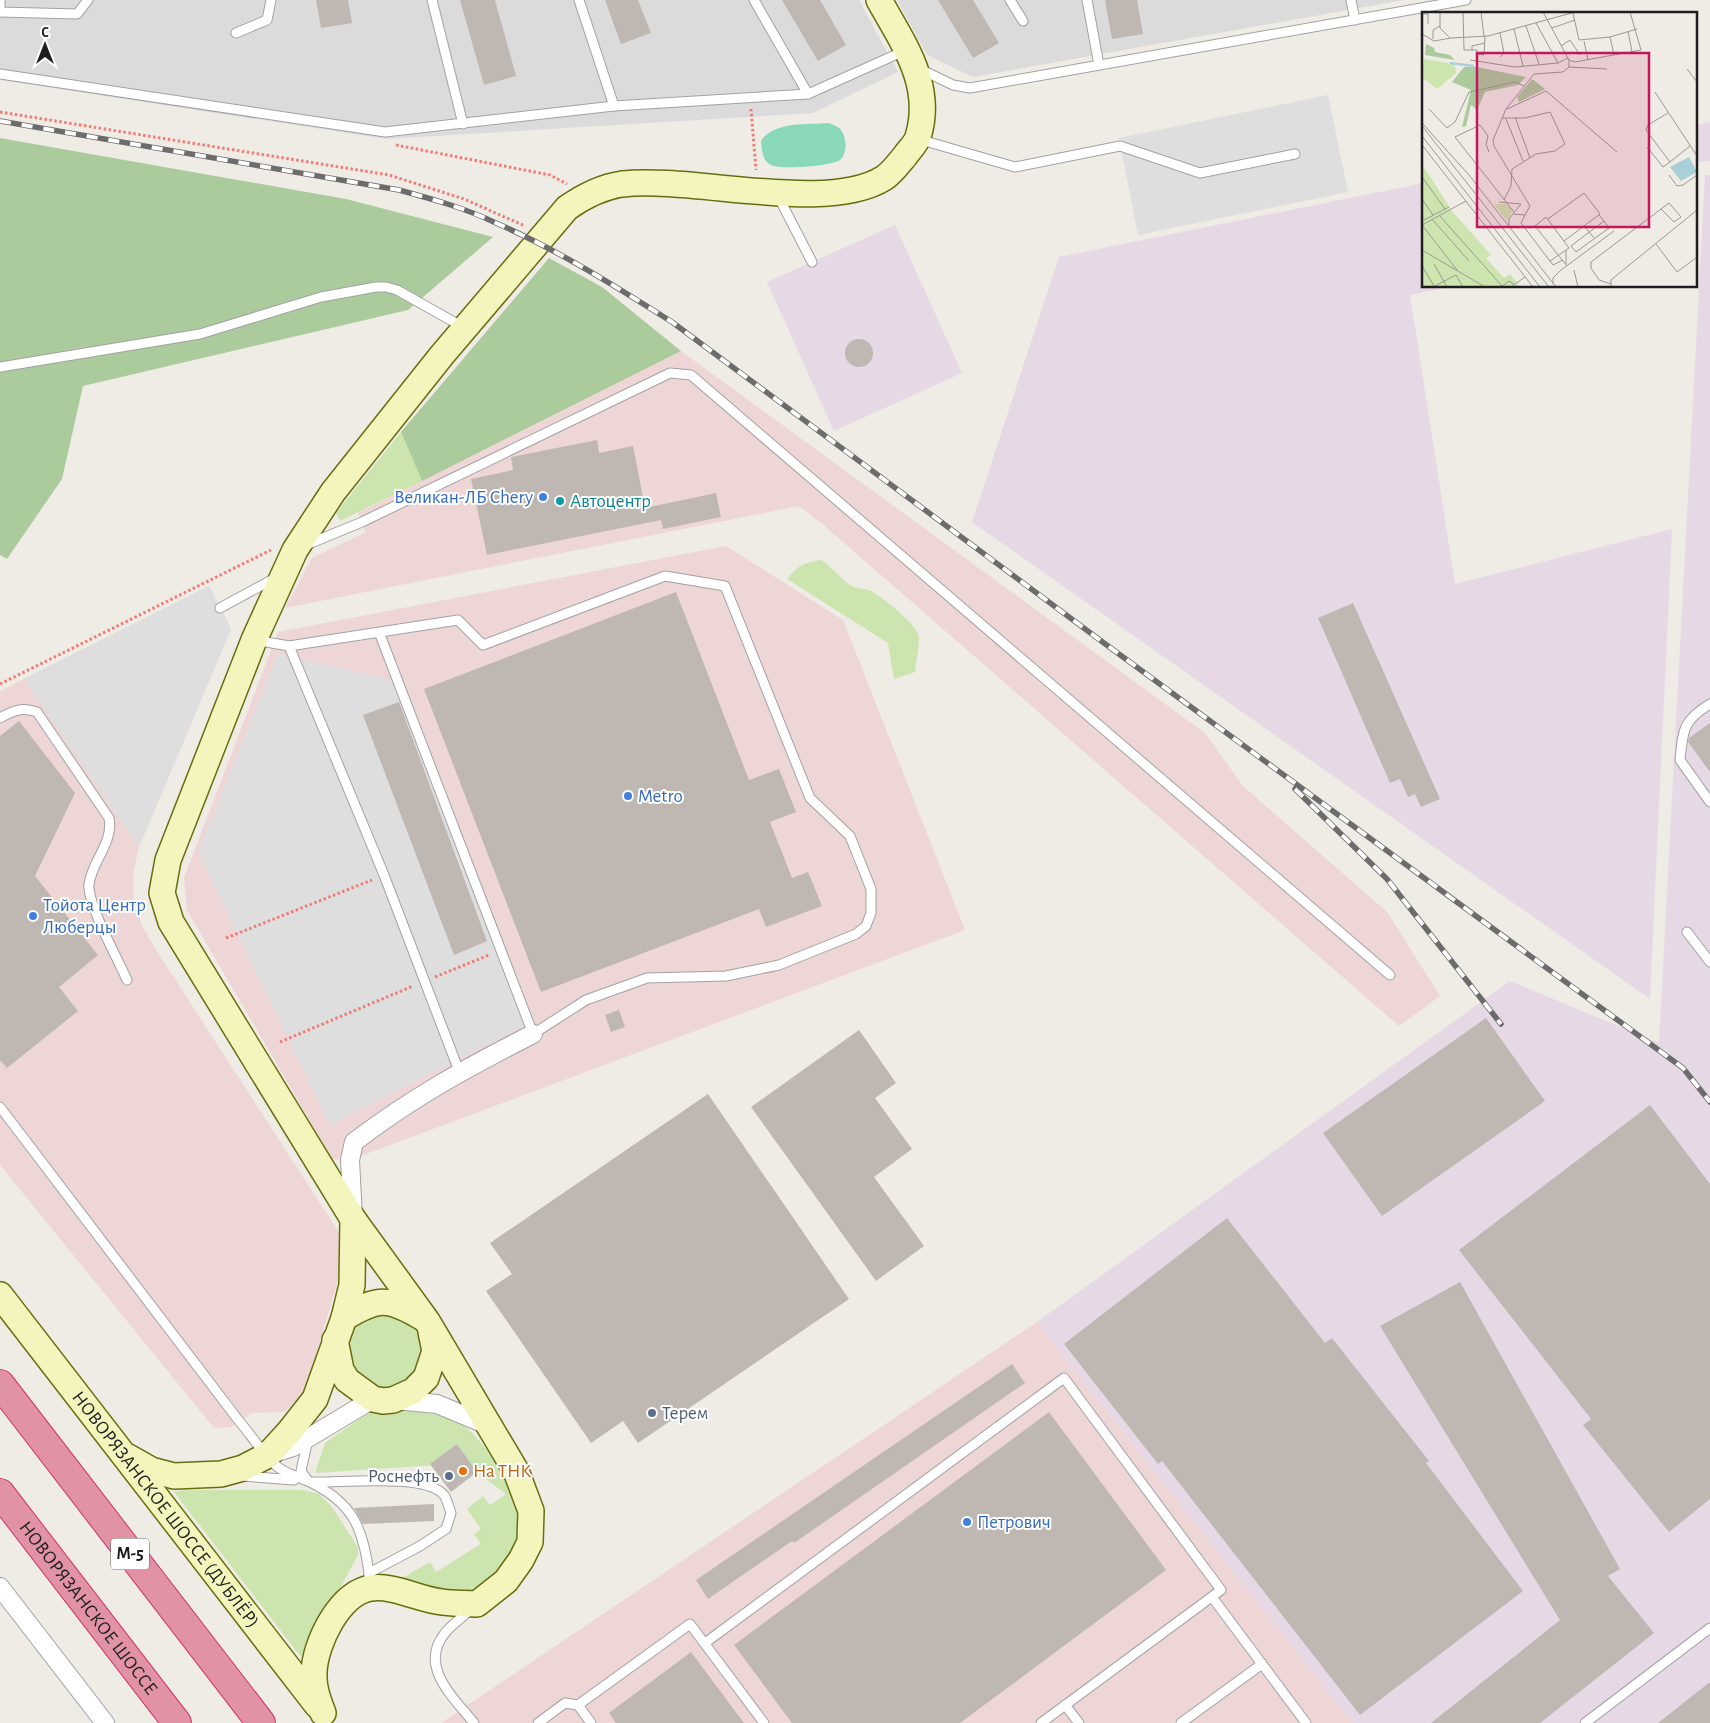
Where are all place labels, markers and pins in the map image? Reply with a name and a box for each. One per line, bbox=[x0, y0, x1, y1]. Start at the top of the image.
place label: Великан-ЛБ Chery bbox=[394, 488, 533, 507]
marker: Великан-ЛБ Chery bbox=[537, 491, 549, 503]
place label: Автоцентр bbox=[570, 492, 651, 511]
marker: Автоцентр bbox=[554, 495, 566, 507]
place label: Metro bbox=[638, 787, 683, 806]
marker: Metro bbox=[622, 790, 634, 802]
place label: Тойота Центр Люберцы bbox=[43, 896, 146, 937]
marker: Тойота Центр Люберцы bbox=[27, 910, 39, 922]
place label: Терем bbox=[662, 1404, 709, 1423]
marker: Терем bbox=[646, 1407, 658, 1419]
place label: На ТНК bbox=[473, 1462, 531, 1481]
marker: На ТНК bbox=[457, 1465, 469, 1477]
place label: Роснефть bbox=[368, 1467, 439, 1486]
marker: Роснефть bbox=[443, 1470, 455, 1482]
place label: Петрович bbox=[977, 1513, 1051, 1532]
marker: Петрович bbox=[961, 1516, 973, 1528]

